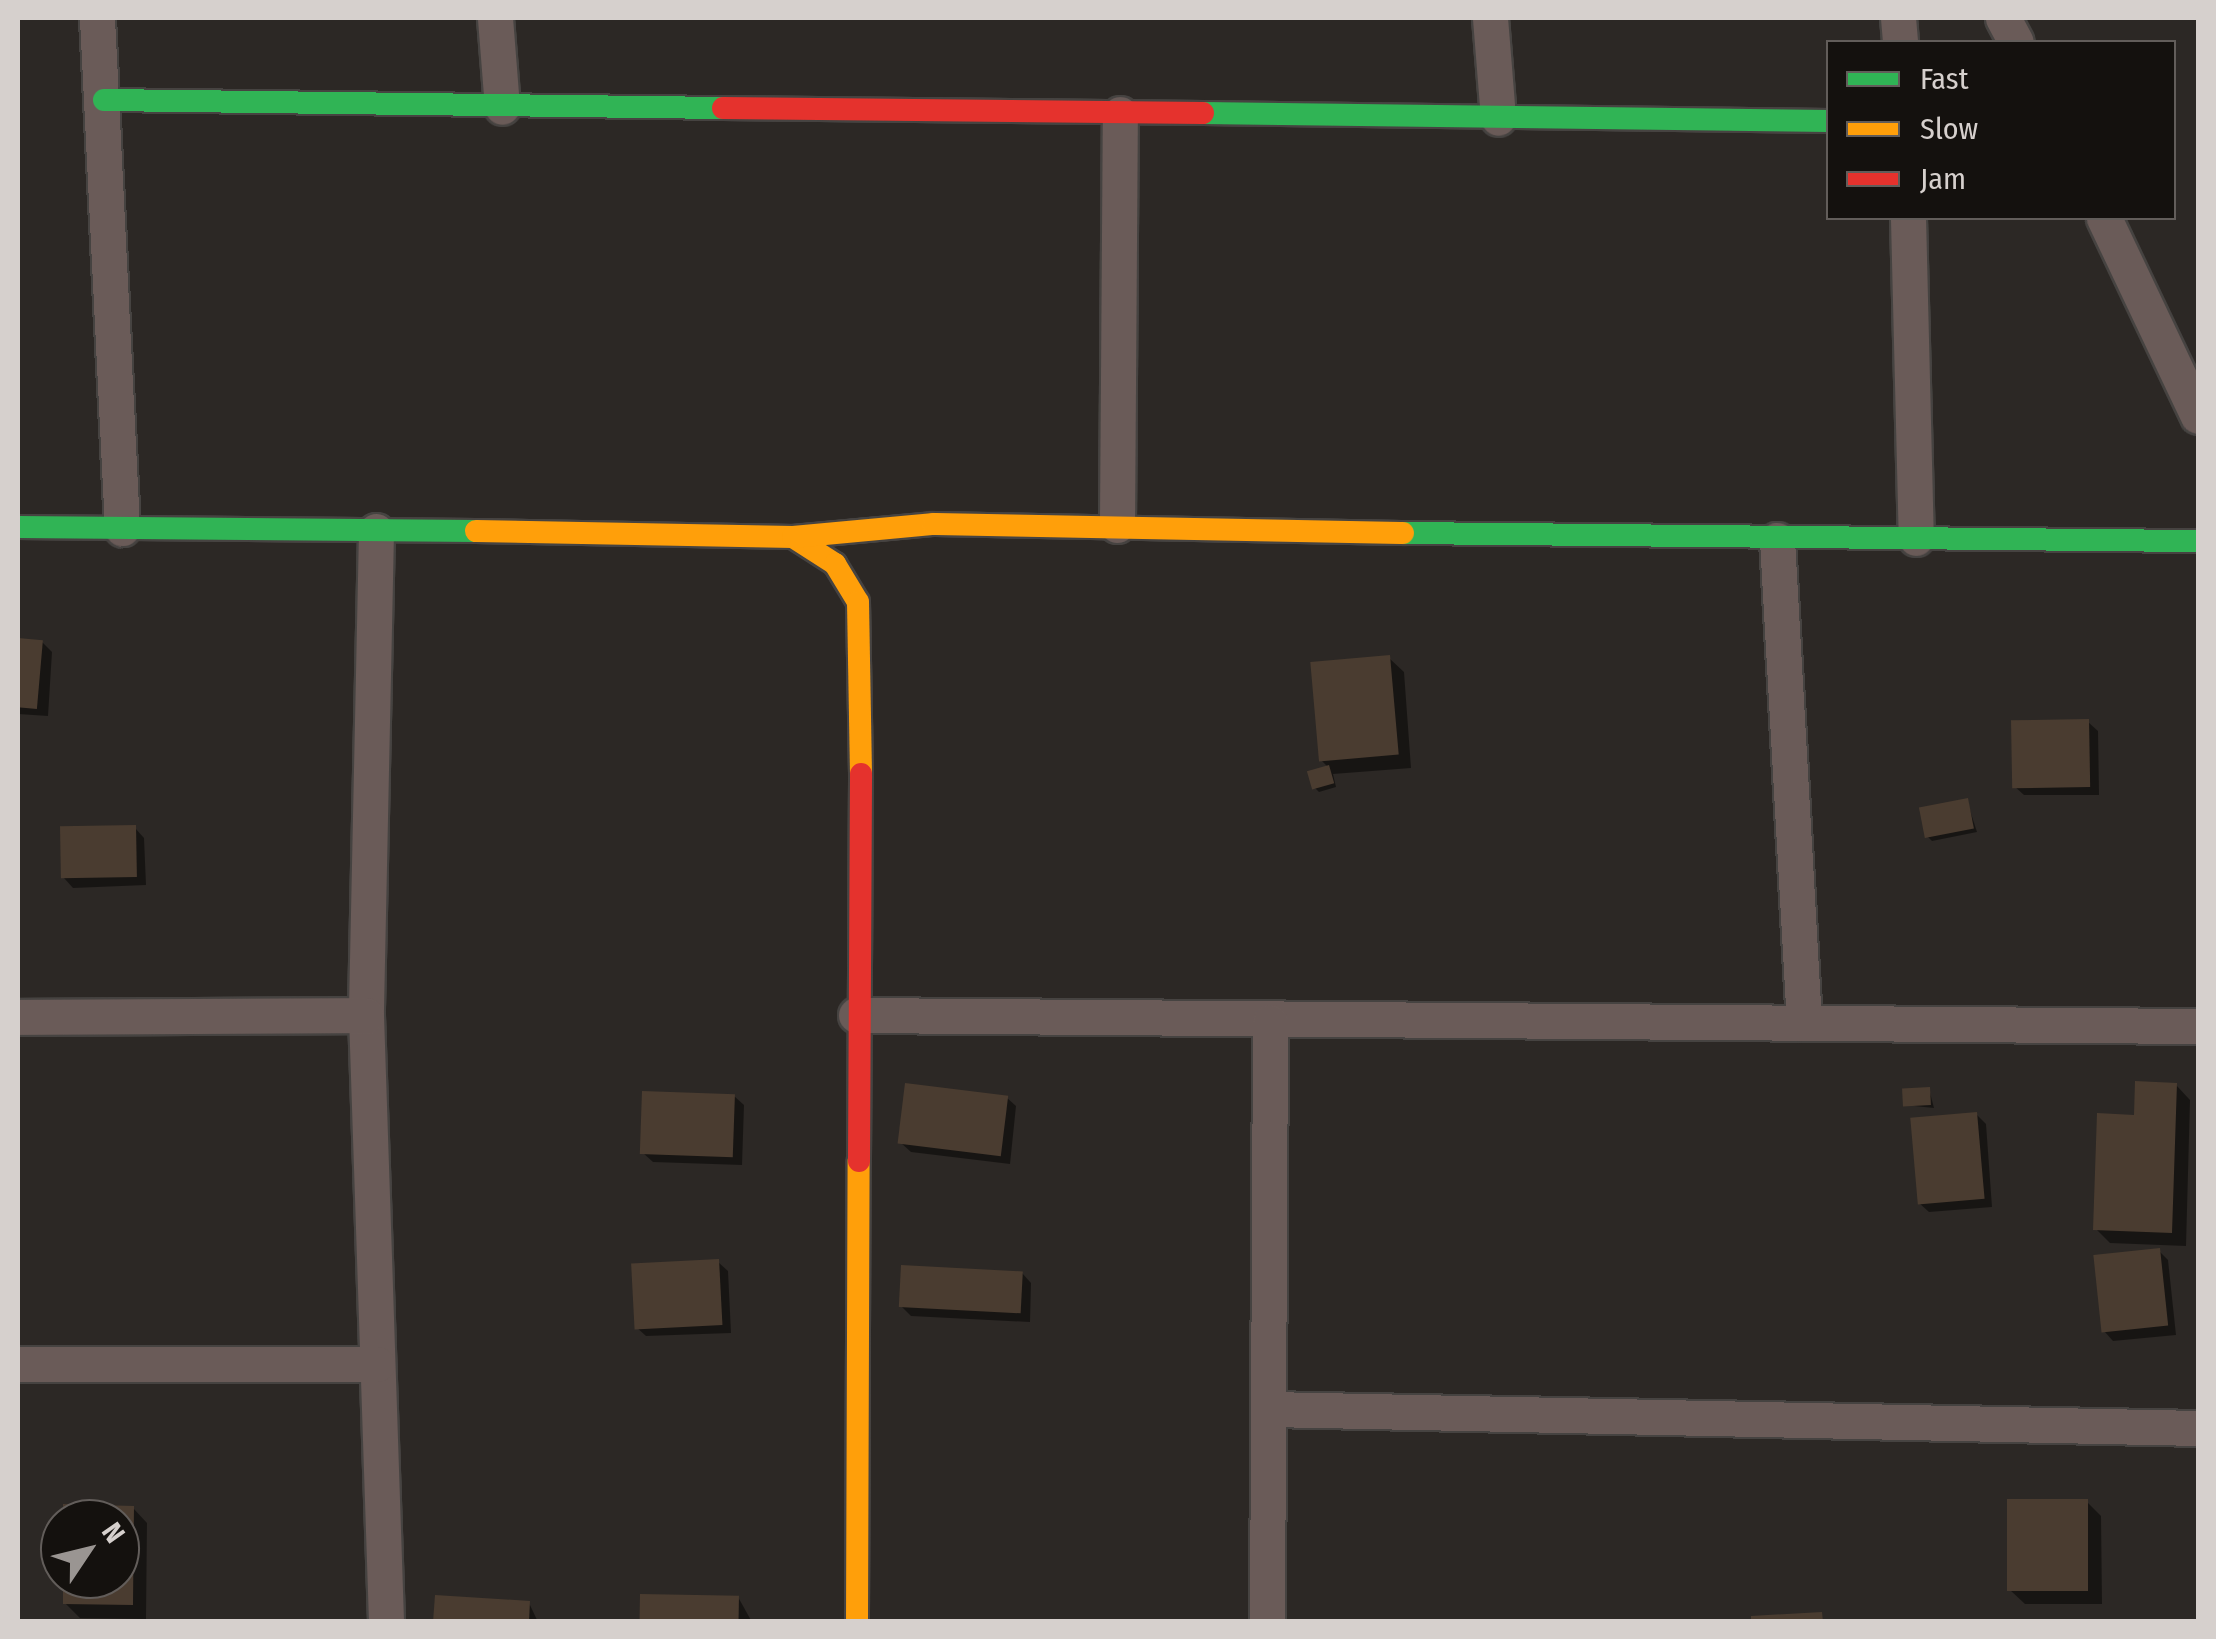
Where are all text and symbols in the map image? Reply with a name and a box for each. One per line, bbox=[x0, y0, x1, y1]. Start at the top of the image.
legend bbox=[1826, 40, 2176, 220]
text: Fast bbox=[1920, 61, 1968, 97]
text: Slow bbox=[1920, 111, 1978, 147]
text: Jam bbox=[1920, 161, 1966, 197]
north arrow bbox=[40, 1499, 140, 1599]
text: N bbox=[95, 1516, 132, 1549]

